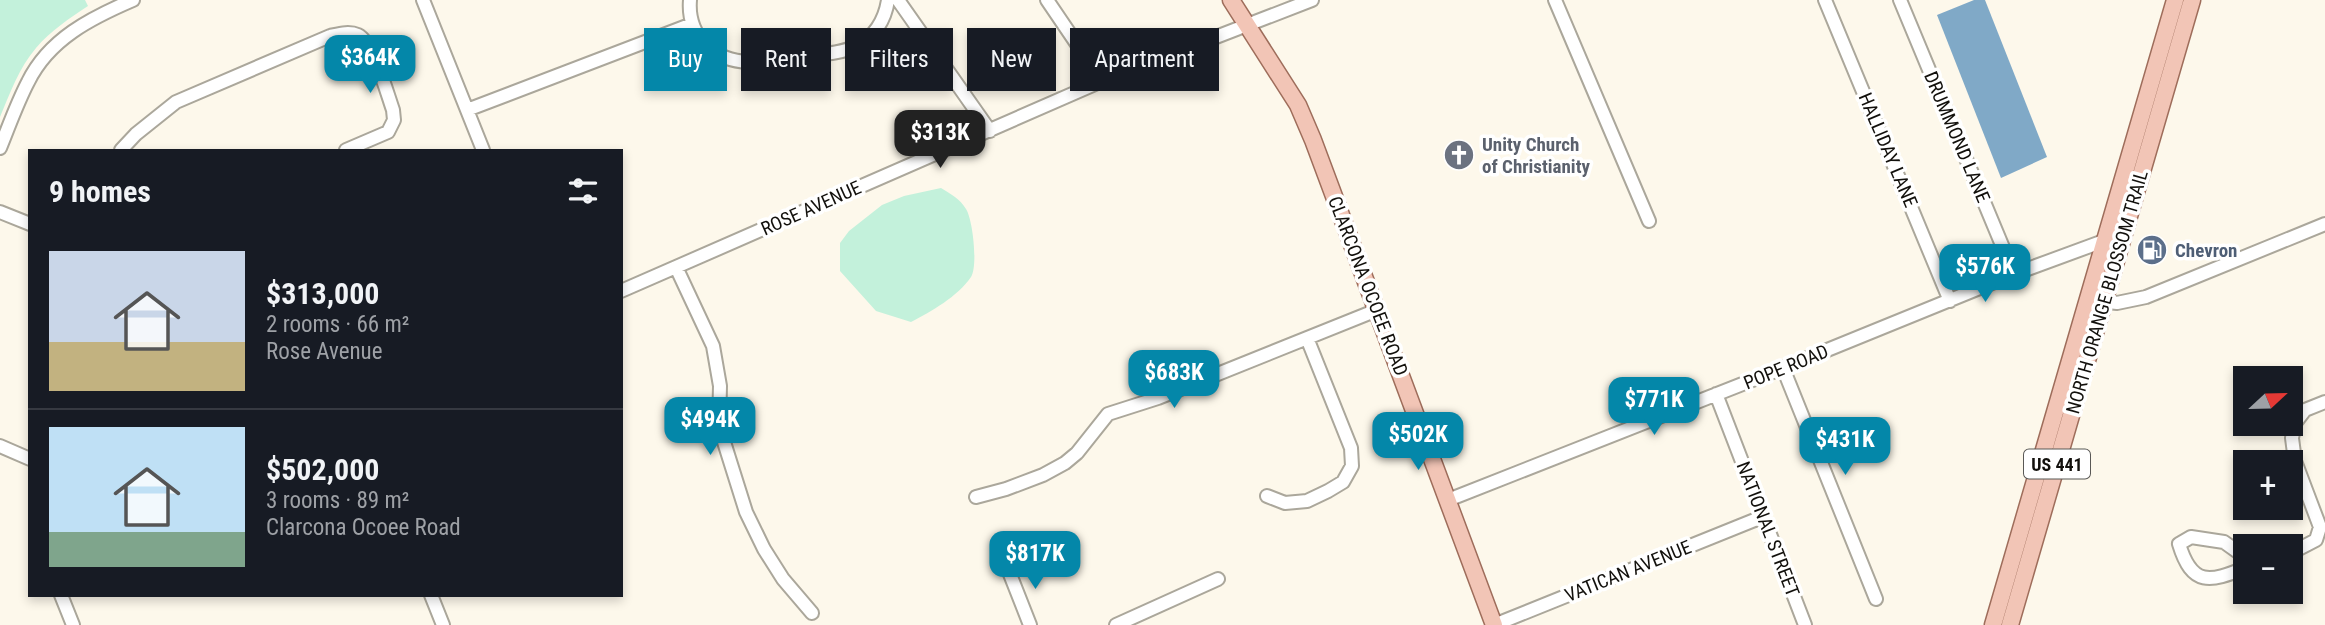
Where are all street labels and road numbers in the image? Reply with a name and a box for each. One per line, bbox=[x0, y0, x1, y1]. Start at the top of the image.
street label: DRUMMOND LANE bbox=[1919, 68, 1995, 206]
street label: HALLIDAY LANE bbox=[1854, 89, 1922, 211]
street label: NORTH ORANGE BLOSSOM TRAIL bbox=[2061, 168, 2153, 416]
street label: ROSE AVENUE bbox=[757, 176, 865, 240]
street label: CLARCONA OCOEE ROAD bbox=[1323, 193, 1413, 379]
street label: POPE ROAD bbox=[1740, 340, 1832, 394]
road number: US 441 bbox=[2024, 450, 2090, 478]
street label: NATIONAL STREET bbox=[1732, 458, 1804, 600]
street label: VATICAN AVENUE bbox=[1561, 535, 1695, 607]

